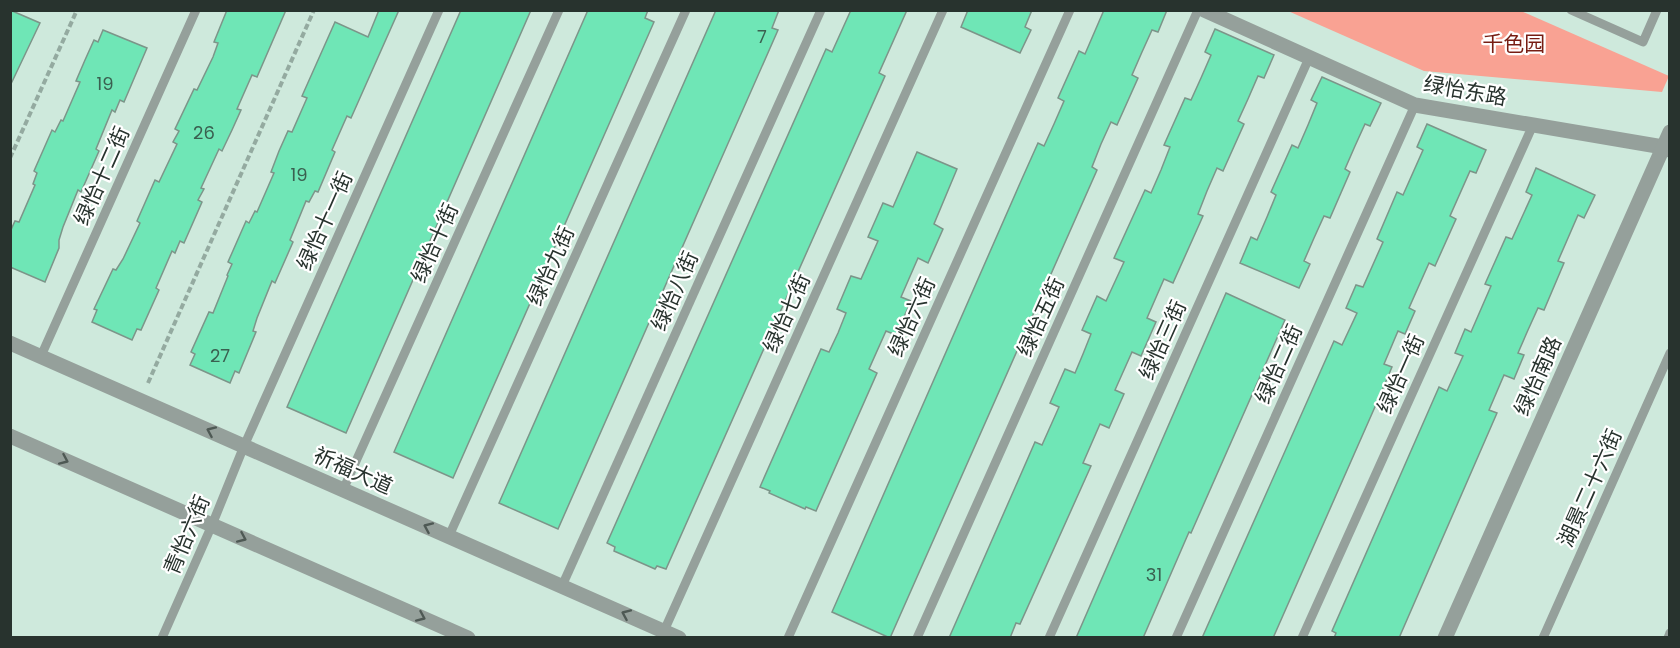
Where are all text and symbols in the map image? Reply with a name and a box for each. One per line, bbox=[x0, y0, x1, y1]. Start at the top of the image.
house number: 7 bbox=[757, 24, 767, 49]
park label: 千色园 bbox=[1483, 29, 1546, 58]
street label: 绿怡东路 bbox=[1421, 69, 1509, 112]
house number: 19 bbox=[96, 71, 114, 96]
house number: 26 bbox=[193, 120, 215, 145]
street label: 绿怡十二街 bbox=[67, 122, 136, 230]
house number: 19 bbox=[290, 162, 308, 187]
street label: 绿怡十一街 bbox=[290, 167, 359, 275]
street label: 绿怡十街 bbox=[404, 199, 465, 287]
street label: 绿怡九街 bbox=[520, 222, 581, 310]
street label: 绿怡八街 bbox=[644, 247, 705, 335]
street label: 绿怡七街 bbox=[756, 269, 817, 357]
street label: 绿怡六街 bbox=[881, 273, 942, 361]
street label: 绿怡五街 bbox=[1010, 273, 1071, 361]
street label: 绿怡三街 bbox=[1132, 296, 1193, 384]
street label: 绿怡二街 bbox=[1248, 320, 1309, 408]
street label: 绿怡一街 bbox=[1370, 330, 1431, 418]
street label: 绿怡南路 bbox=[1507, 332, 1568, 420]
house number: 27 bbox=[210, 343, 230, 368]
street label: 湖景二十六街 bbox=[1551, 424, 1628, 551]
one-way arrow bbox=[207, 427, 218, 439]
street label: 祈福大道 bbox=[309, 440, 397, 501]
one-way arrow bbox=[58, 452, 69, 464]
street label: 青怡六街 bbox=[157, 490, 216, 579]
one-way arrow bbox=[423, 522, 434, 534]
one-way arrow bbox=[236, 531, 247, 543]
house number: 31 bbox=[1146, 562, 1162, 587]
one-way arrow bbox=[621, 609, 632, 621]
one-way arrow bbox=[415, 610, 426, 622]

